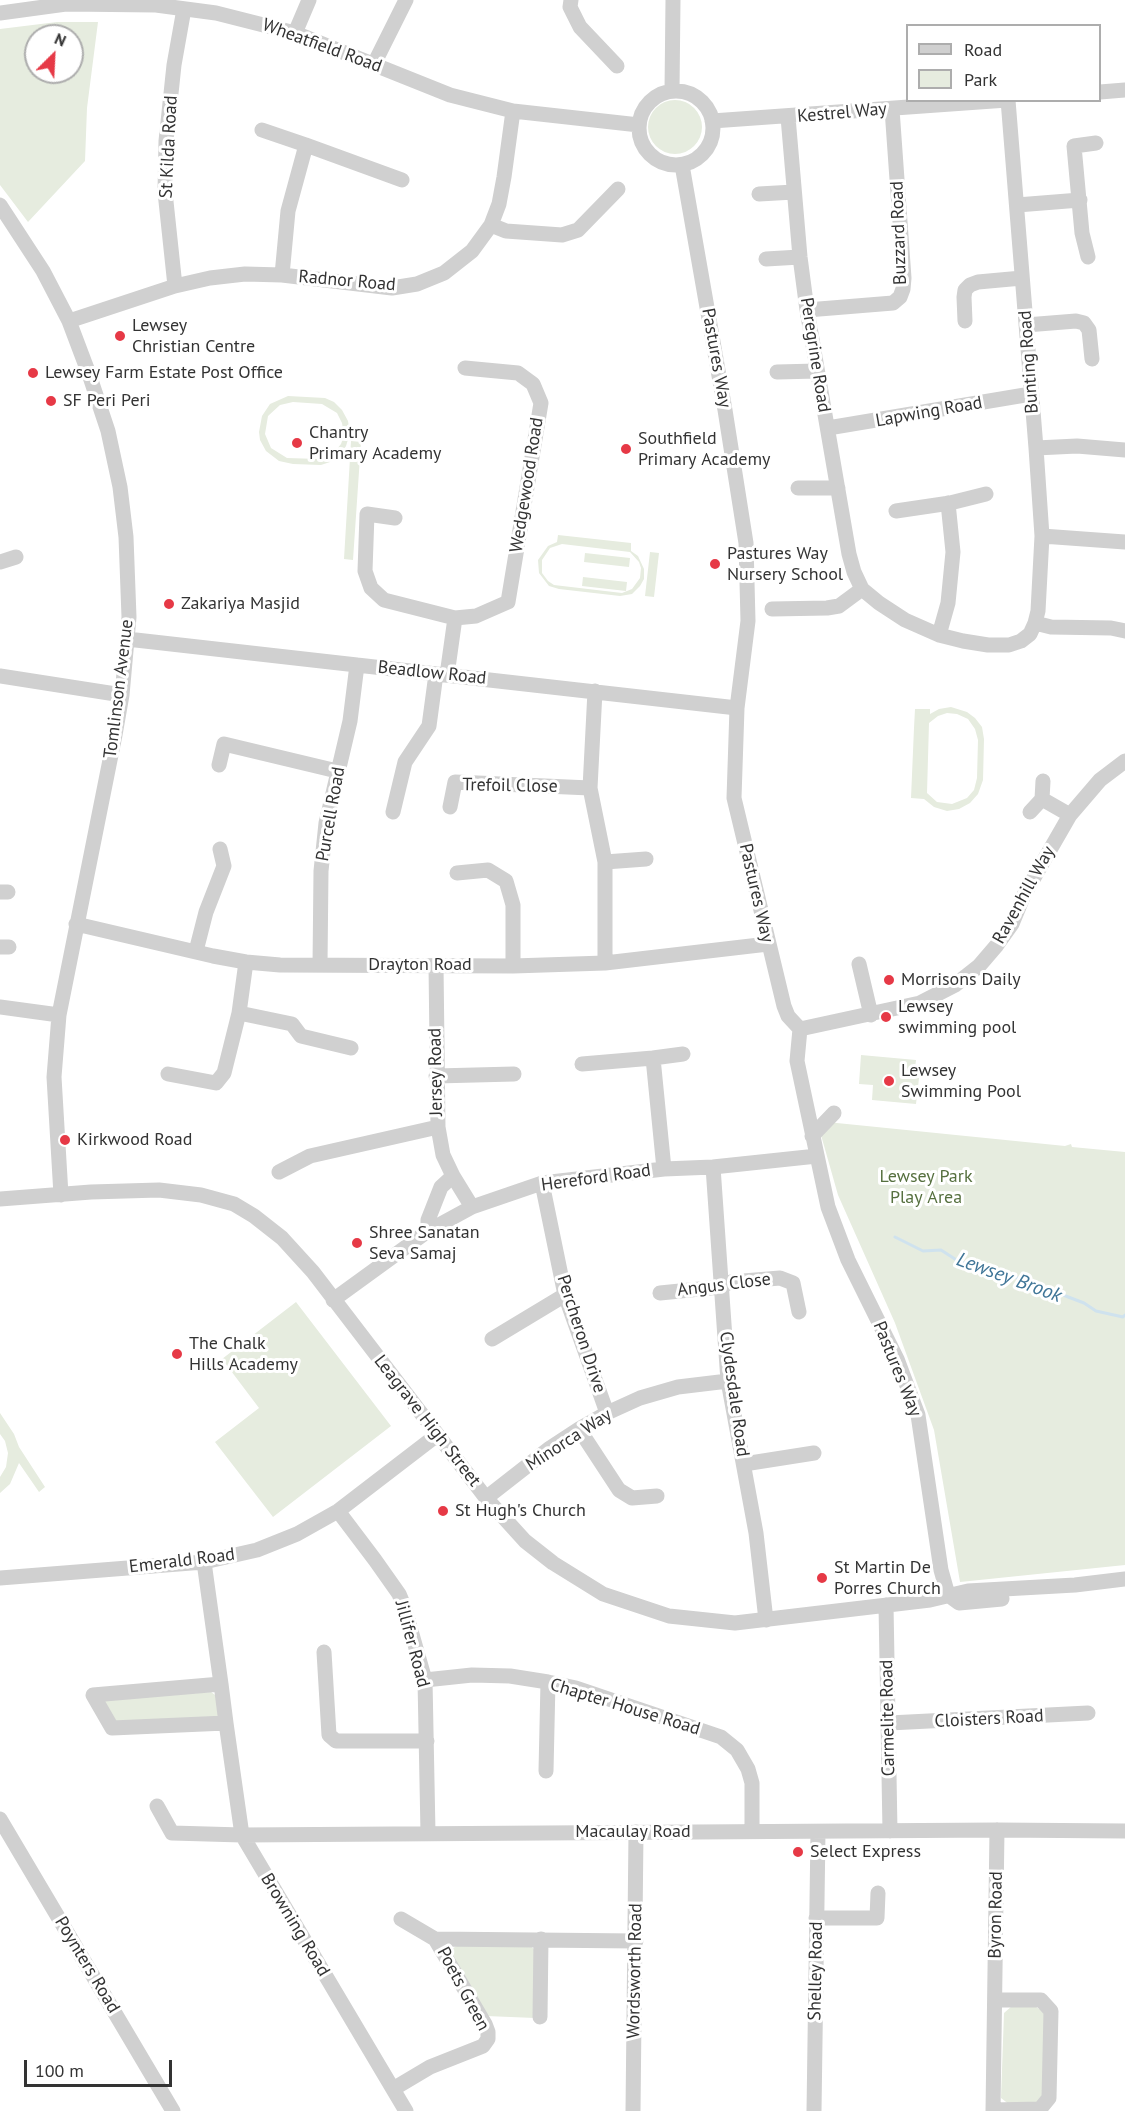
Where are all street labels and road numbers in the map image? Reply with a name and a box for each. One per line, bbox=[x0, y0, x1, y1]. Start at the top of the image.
street label: Wheatfield Road bbox=[259, 14, 385, 78]
street label: St Kilda Road bbox=[156, 95, 182, 199]
street label: Kestrel Way bbox=[796, 98, 888, 128]
street label: Buzzard Road bbox=[886, 181, 912, 285]
street label: Radnor Road bbox=[297, 266, 397, 296]
street label: Peregrine Road bbox=[795, 296, 835, 414]
street label: Pastures Way bbox=[697, 306, 735, 410]
street label: Bunting Road bbox=[1015, 310, 1043, 414]
street label: Lapwing Road bbox=[874, 392, 984, 432]
street label: Wedgewood Road bbox=[506, 416, 548, 554]
street label: Tomlinson Avenue bbox=[100, 618, 138, 760]
street label: Beadlow Road bbox=[377, 657, 487, 689]
street label: Purcell Road bbox=[312, 765, 350, 863]
street label: Trefoil Close bbox=[462, 774, 558, 798]
street label: Pastures Way bbox=[734, 841, 778, 945]
street label: Ravenhill Way bbox=[988, 842, 1060, 948]
street label: Drayton Road bbox=[368, 954, 472, 976]
street label: Jersey Road bbox=[424, 1028, 448, 1116]
street label: Hereford Road bbox=[540, 1160, 652, 1196]
street label: Angus Close bbox=[676, 1269, 772, 1301]
street label: Percheron Drive bbox=[552, 1272, 610, 1396]
street label: Pastures Way bbox=[868, 1318, 926, 1420]
street label: Clydesdale Road bbox=[715, 1330, 753, 1458]
street label: Leagrave High Street bbox=[369, 1351, 485, 1491]
street label: Minorca Way bbox=[522, 1404, 616, 1476]
street label: Emerald Road bbox=[128, 1544, 236, 1578]
street label: Jillifer Road bbox=[390, 1598, 434, 1690]
street label: Carmelite Road bbox=[876, 1659, 900, 1777]
street label: Chapter House Road bbox=[547, 1674, 703, 1740]
street label: Cloisters Road bbox=[934, 1705, 1044, 1733]
street label: Macaulay Road bbox=[575, 1821, 691, 1843]
street label: Browning Road bbox=[256, 1870, 334, 1980]
street label: Byron Road bbox=[984, 1871, 1008, 1959]
street label: Wordsworth Road bbox=[623, 1903, 647, 2039]
street label: Poynters Road bbox=[50, 1913, 124, 2017]
street label: Shelley Road bbox=[804, 1921, 828, 2021]
street label: Poets Green bbox=[432, 1943, 494, 2035]

